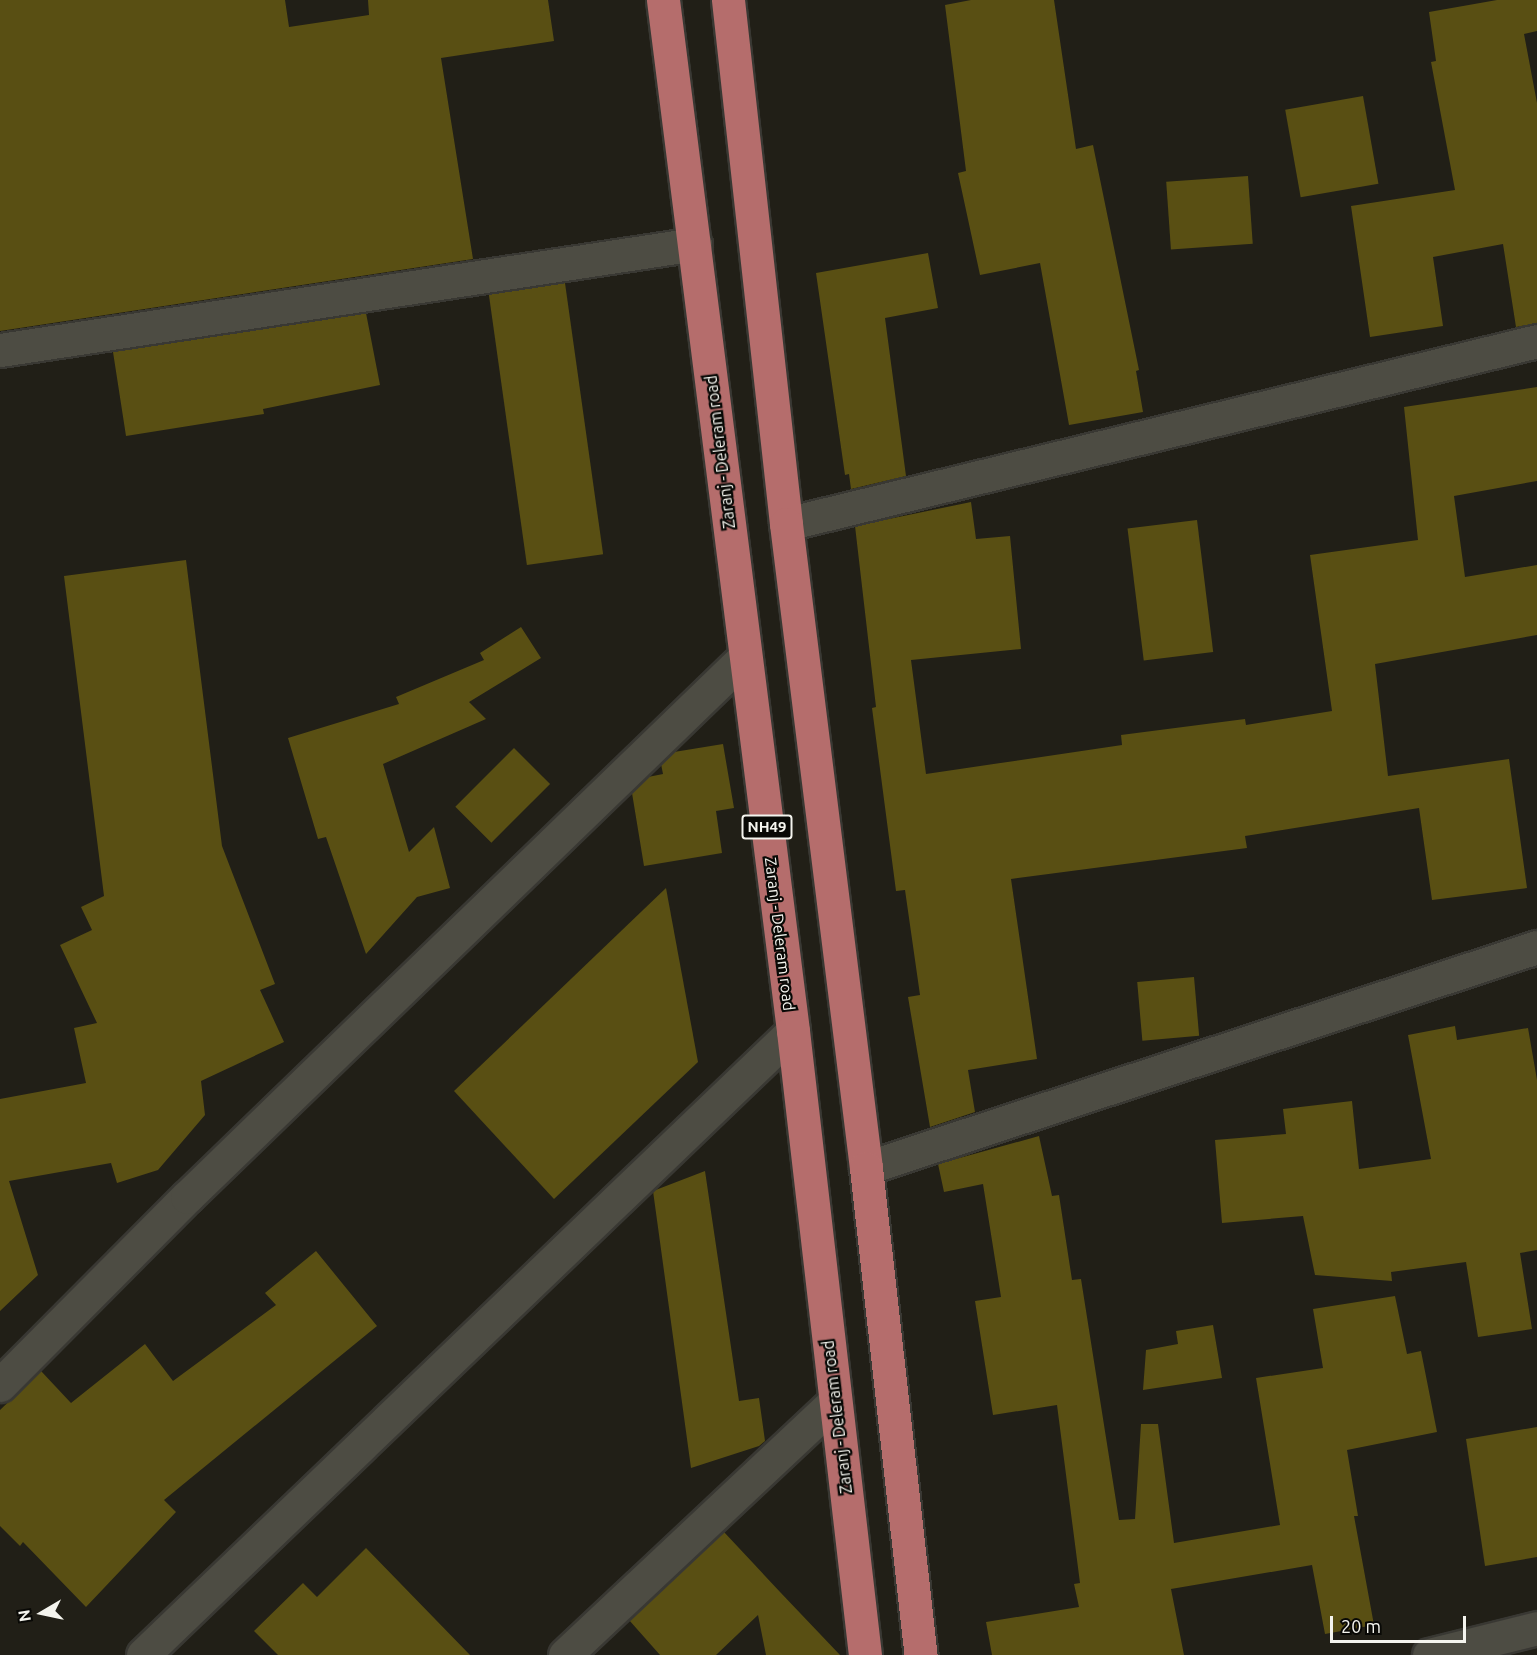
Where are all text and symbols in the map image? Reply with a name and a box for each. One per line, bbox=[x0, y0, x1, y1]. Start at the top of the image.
street label: Zaranj - Deleram road bbox=[701, 374, 739, 530]
road number: NH49 bbox=[742, 815, 792, 839]
street label: Zaranj - Deleram road bbox=[761, 856, 799, 1012]
street label: Zaranj - Deleram road bbox=[818, 1339, 856, 1495]
north arrow bbox=[12, 1583, 72, 1643]
scale bar bbox=[1333, 1604, 1470, 1642]
text: N bbox=[14, 1609, 34, 1623]
text: 20 m bbox=[1341, 1616, 1381, 1636]

